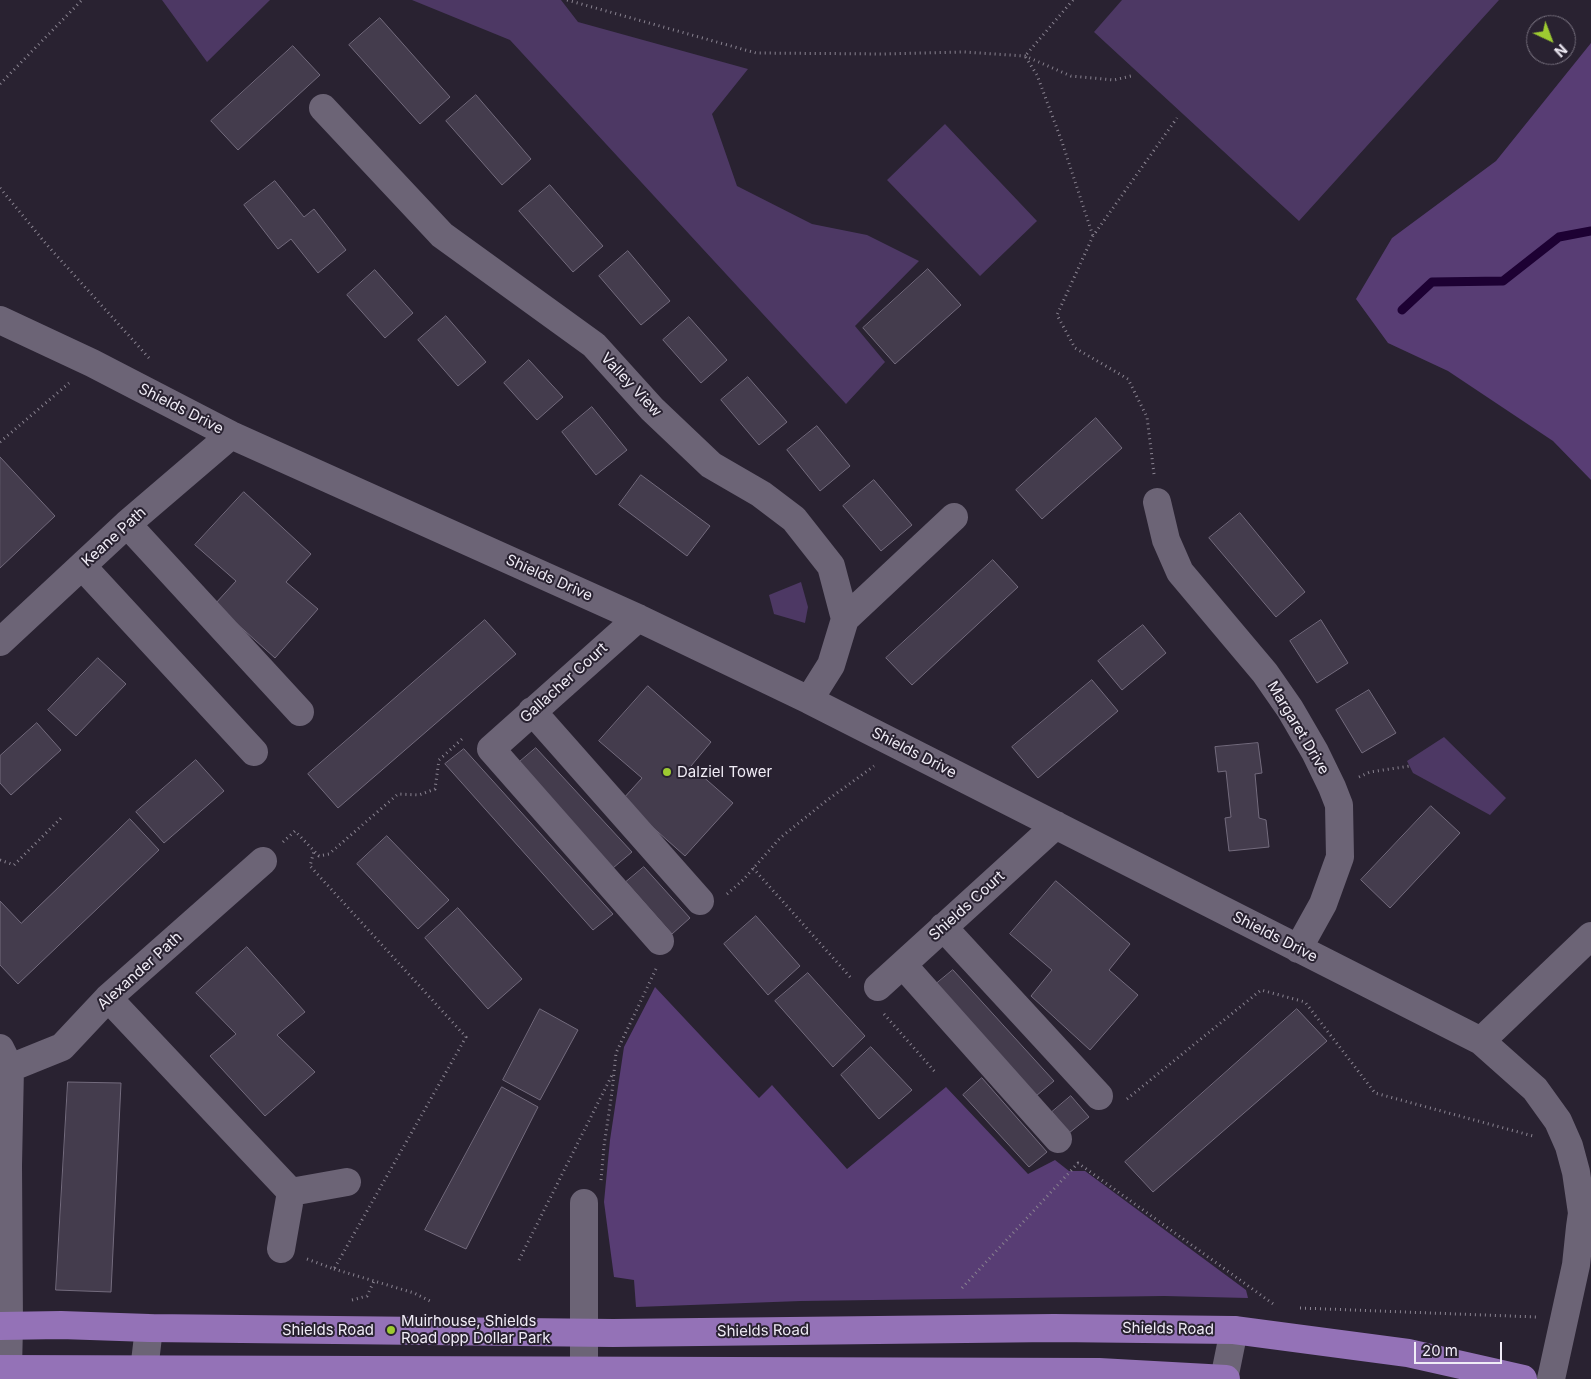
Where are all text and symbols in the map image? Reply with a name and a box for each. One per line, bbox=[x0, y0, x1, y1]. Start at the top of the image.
north arrow bbox=[1526, 15, 1576, 65]
text: N bbox=[1551, 41, 1571, 60]
street label: Valley View bbox=[597, 349, 665, 421]
street label: Shields Drive bbox=[135, 380, 227, 438]
street label: Keane Path bbox=[78, 503, 150, 571]
street label: Shields Drive bbox=[503, 551, 595, 605]
street label: Gallacher Court bbox=[517, 639, 611, 727]
street label: Margaret Drive bbox=[1263, 678, 1333, 778]
street label: Shields Drive bbox=[868, 724, 960, 782]
place label: Dalziel Tower bbox=[677, 763, 772, 781]
marker: Dalziel Tower bbox=[661, 766, 673, 778]
street label: Shields Court bbox=[926, 867, 1008, 945]
street label: Shields Drive bbox=[1229, 908, 1321, 966]
street label: Alexander Path bbox=[94, 928, 186, 1014]
place label: Muirhouse, Shields Road opp Dollar Park bbox=[401, 1312, 550, 1347]
street label: Shields Road bbox=[1122, 1319, 1214, 1339]
street label: Shields Road bbox=[282, 1321, 374, 1339]
street label: Shields Road bbox=[717, 1321, 809, 1341]
marker: Muirhouse, Shields Road opp Dollar Park bbox=[385, 1324, 397, 1336]
scale bar bbox=[1416, 1332, 1504, 1364]
text: 20 m bbox=[1422, 1341, 1458, 1360]

